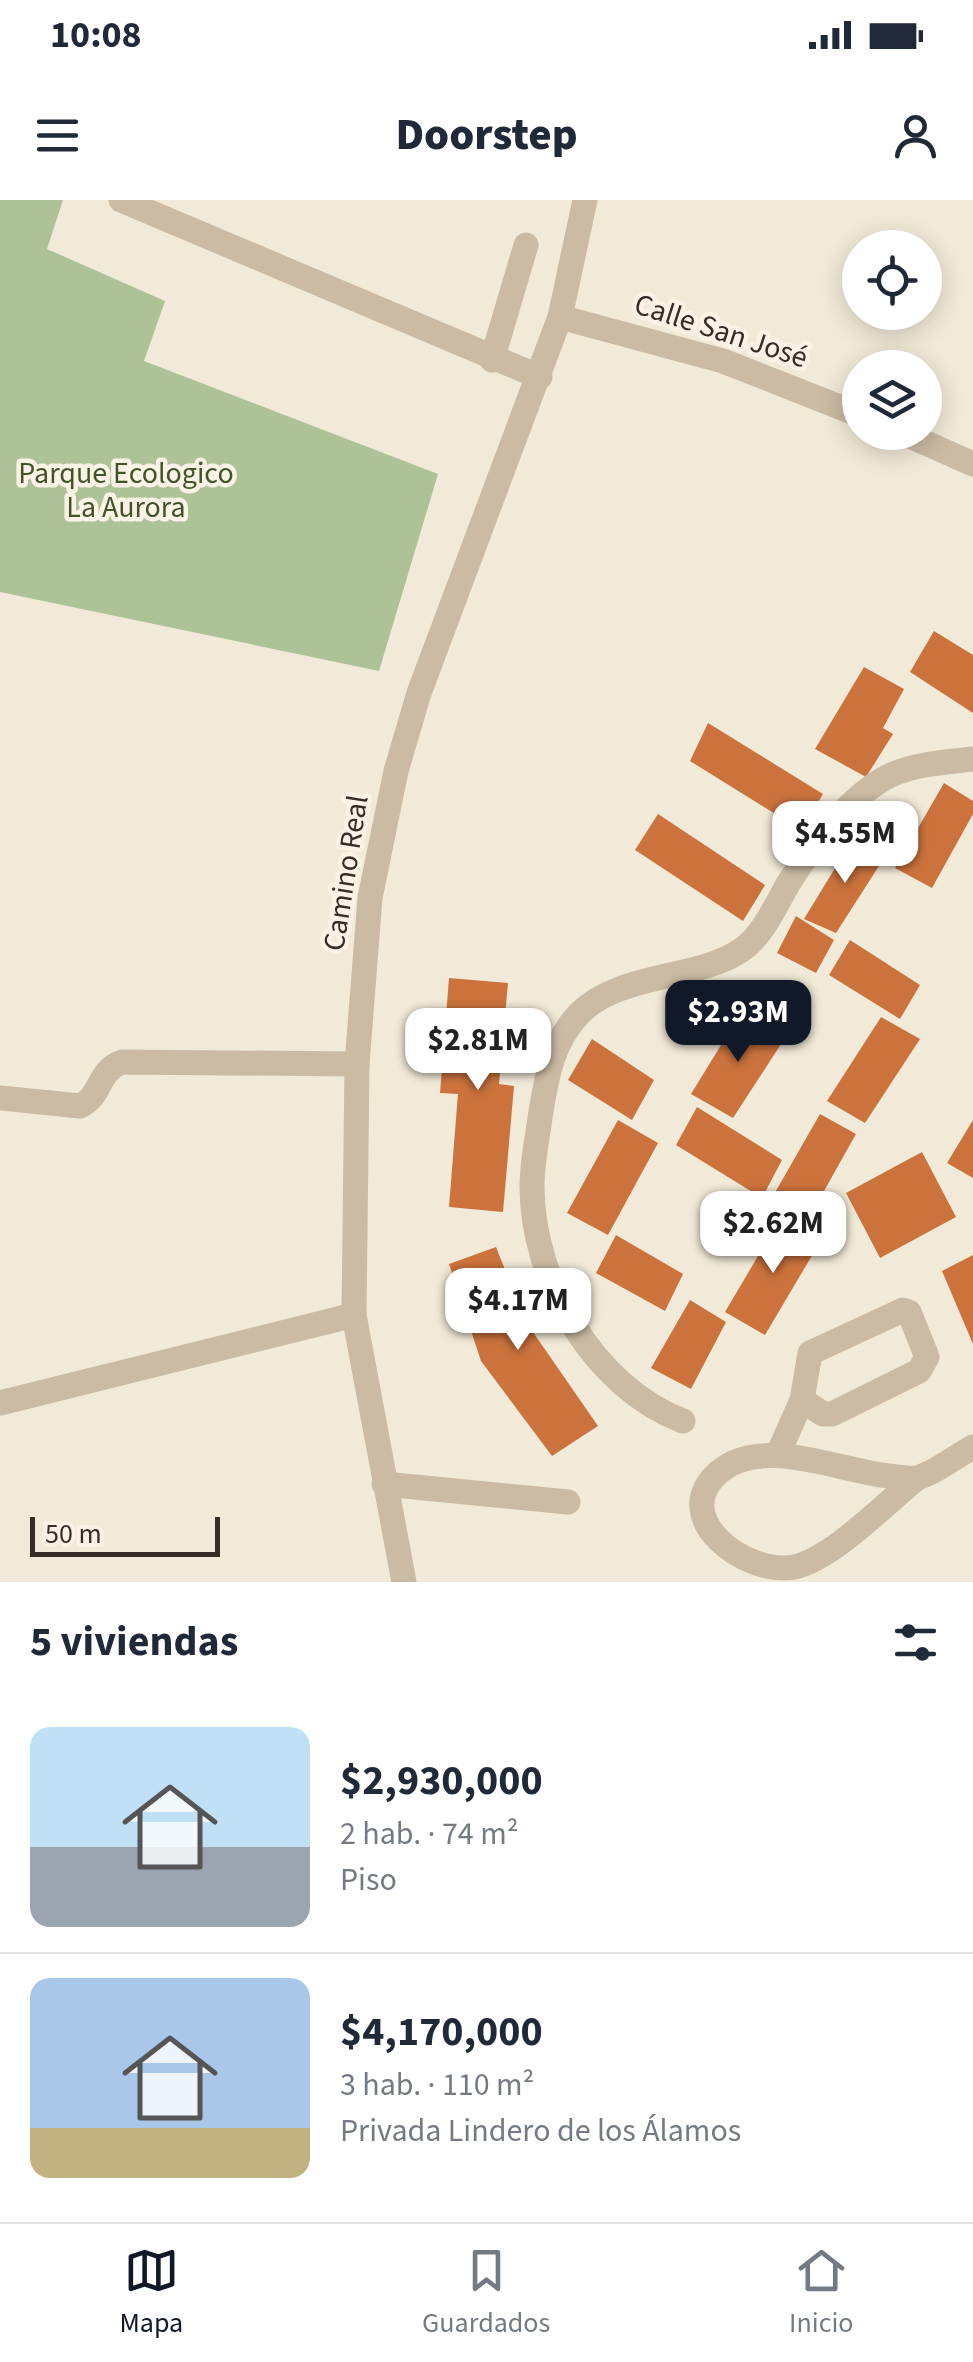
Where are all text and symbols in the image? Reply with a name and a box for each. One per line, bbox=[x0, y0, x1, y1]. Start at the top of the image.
text: 10:08 bbox=[50, 8, 142, 62]
text: Doorstep bbox=[395, 103, 578, 167]
icon: menu bbox=[30, 108, 85, 163]
icon: person bbox=[888, 108, 943, 163]
map controls bbox=[842, 230, 942, 450]
button: locate bbox=[842, 230, 942, 330]
street label: Calle San José bbox=[629, 283, 813, 379]
button: layers bbox=[842, 350, 942, 450]
park label: Parque Ecologico La Aurora bbox=[18, 452, 234, 529]
street label: Camino Real bbox=[312, 792, 380, 954]
pin: $4.55M bbox=[764, 801, 926, 886]
text: $4.55M bbox=[794, 810, 896, 856]
pin: $2.93M bbox=[657, 980, 819, 1065]
text: $2.93M bbox=[687, 989, 789, 1035]
pin: $2.81M bbox=[397, 1008, 559, 1093]
text: $2.81M bbox=[427, 1017, 529, 1063]
pin: $2.62M bbox=[692, 1191, 854, 1276]
text: $2.62M bbox=[722, 1200, 824, 1246]
pin: $4.17M bbox=[437, 1268, 599, 1353]
text: $4.17M bbox=[467, 1277, 569, 1323]
scale bar bbox=[30, 1512, 220, 1556]
text: 50 m bbox=[45, 1514, 102, 1554]
text: 5 viviendas bbox=[30, 1612, 238, 1672]
icon: filters bbox=[888, 1615, 943, 1670]
text: $2,930,000 bbox=[340, 1751, 543, 1811]
icon: home bbox=[110, 1767, 230, 1887]
text: 2 hab. · 74 m² bbox=[340, 1811, 518, 1857]
text: Piso bbox=[340, 1857, 397, 1903]
text: $4,170,000 bbox=[340, 2002, 543, 2062]
icon: home bbox=[110, 2018, 230, 2138]
text: 3 hab. · 110 m² bbox=[340, 2062, 534, 2108]
text: Privada Lindero de los Álamos bbox=[340, 2108, 741, 2154]
tab: Mapa bbox=[119, 2243, 183, 2343]
tab: Guardados bbox=[422, 2243, 550, 2343]
tab: Inicio bbox=[789, 2243, 854, 2343]

